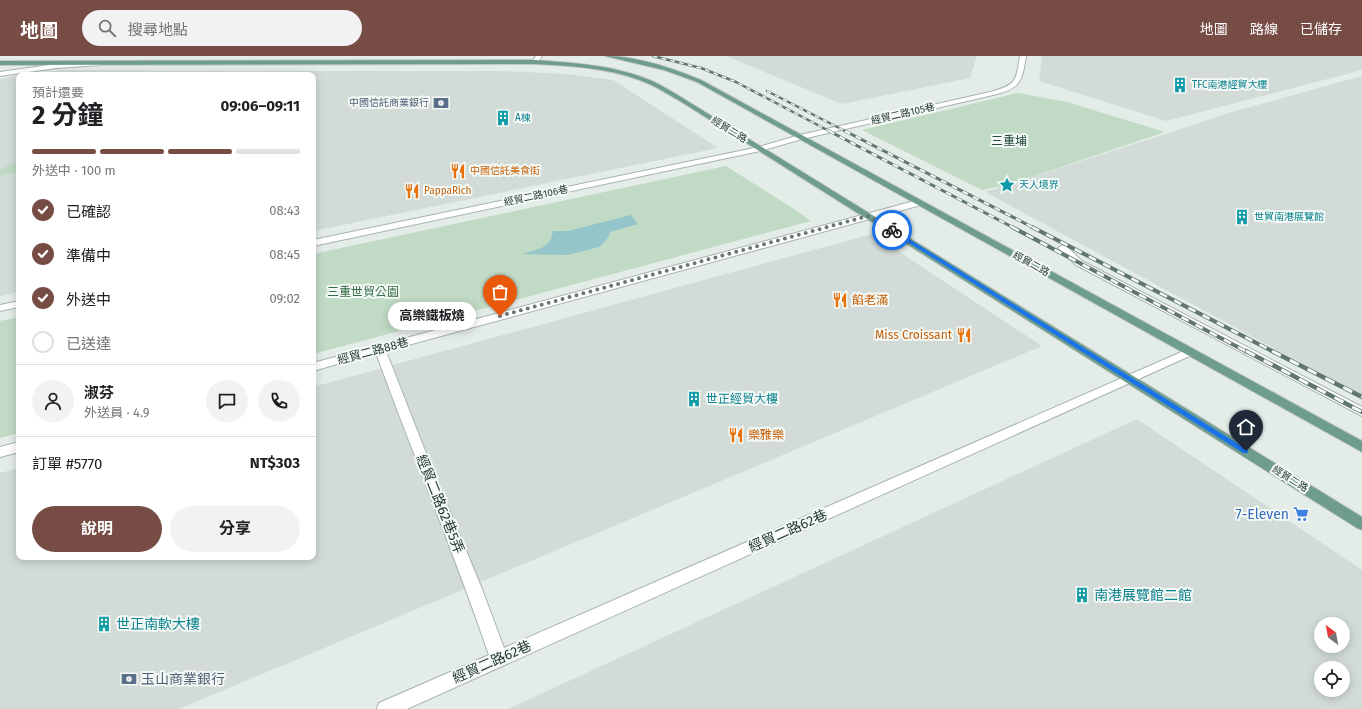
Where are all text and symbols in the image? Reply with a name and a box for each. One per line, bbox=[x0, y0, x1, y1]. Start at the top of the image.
search box bbox=[82, 10, 362, 46]
icon: search bbox=[96, 17, 118, 39]
text: 地圖 bbox=[20, 19, 58, 42]
text: 搜尋地點 bbox=[128, 21, 188, 39]
text: 地圖 bbox=[1200, 21, 1228, 38]
text: 路線 bbox=[1250, 21, 1278, 38]
text: 已儲存 bbox=[1300, 21, 1342, 38]
building icon: TFC南港經貿大樓 bbox=[1171, 76, 1189, 94]
place label: TFC南港經貿大樓 bbox=[1192, 79, 1268, 91]
text: 預計還要 bbox=[32, 85, 84, 100]
bank icon: 中國信託商業銀行 bbox=[432, 94, 450, 112]
text: 09:06–09:11 bbox=[221, 97, 300, 115]
place label: 中國信託商業銀行 bbox=[349, 97, 429, 109]
text: 2 分鐘 bbox=[32, 100, 104, 131]
street label: 經貿二路105巷 bbox=[870, 101, 936, 127]
building icon: A棟 bbox=[494, 109, 512, 127]
place label: A棟 bbox=[515, 112, 531, 124]
street label: 經貿二路 bbox=[709, 114, 749, 146]
district label: 三重埔 bbox=[991, 134, 1027, 148]
restaurant icon: 中國信託美食街 bbox=[449, 162, 467, 180]
text: 外送中 · 100 m bbox=[32, 163, 116, 178]
place label: 中國信託美食街 bbox=[470, 165, 540, 177]
place icon: 天人境界 bbox=[998, 176, 1016, 194]
place label: 天人境界 bbox=[1019, 179, 1059, 191]
restaurant icon: PappaRich bbox=[403, 182, 421, 200]
street label: 經貿二路106巷 bbox=[503, 183, 569, 209]
place label: PappaRich bbox=[424, 185, 471, 197]
icon: check bbox=[32, 199, 54, 221]
text: 已確認 bbox=[66, 203, 111, 221]
text: 08:43 bbox=[269, 203, 300, 218]
building icon: 世貿南港展覽館 bbox=[1233, 208, 1251, 226]
courier bbox=[872, 210, 912, 250]
place label: 世貿南港展覽館 bbox=[1254, 211, 1324, 223]
icon: bike bbox=[881, 219, 903, 241]
icon: check bbox=[32, 243, 54, 265]
text: 準備中 bbox=[66, 247, 111, 265]
text: 08:45 bbox=[269, 247, 300, 262]
street label: 經貿二路 bbox=[1011, 249, 1051, 279]
pin bbox=[483, 275, 517, 316]
icon: bag bbox=[489, 281, 511, 303]
park label: 三重世貿公園 bbox=[327, 285, 399, 299]
icon: check bbox=[32, 287, 54, 309]
text: 外送中 bbox=[66, 291, 111, 309]
text: 09:02 bbox=[269, 291, 300, 306]
restaurant icon: 餡老滿 bbox=[831, 291, 849, 309]
place label: 餡老滿 bbox=[852, 293, 888, 307]
callout: 高樂鐵板燒 bbox=[388, 302, 476, 330]
text: 高樂鐵板燒 bbox=[399, 308, 465, 323]
restaurant icon: Miss Croissant bbox=[955, 326, 973, 344]
place label: Miss Croissant bbox=[875, 328, 953, 342]
text: 已送達 bbox=[66, 335, 111, 353]
street label: 經貿二路88巷 bbox=[336, 335, 410, 367]
button: person bbox=[32, 380, 74, 422]
button: chat bbox=[206, 380, 248, 422]
button: phone bbox=[258, 380, 300, 422]
text: 淑芬 bbox=[84, 384, 114, 402]
building icon: 世正經貿大樓 bbox=[685, 390, 703, 408]
place label: 世正經貿大樓 bbox=[706, 392, 778, 406]
text: 外送員 · 4.9 bbox=[84, 405, 150, 420]
pin bbox=[1229, 410, 1263, 451]
icon: home bbox=[1235, 416, 1257, 438]
restaurant icon: 樂雅樂 bbox=[727, 426, 745, 444]
place label: 樂雅樂 bbox=[748, 428, 784, 442]
street label: 經貿二路62巷5弄 bbox=[412, 452, 468, 556]
text: NT$303 bbox=[250, 454, 300, 472]
text: 訂單 #5770 bbox=[32, 455, 102, 473]
street label: 經貿二路 bbox=[1270, 463, 1310, 495]
supermarket icon: 7-Eleven bbox=[1292, 505, 1310, 523]
button: 說明 bbox=[32, 506, 162, 552]
button: 分享 bbox=[170, 506, 300, 552]
street label: 經貿二路62巷 bbox=[746, 506, 830, 556]
place label: 7-Eleven bbox=[1235, 506, 1289, 523]
building icon: 南港展覽館二館 bbox=[1073, 586, 1091, 604]
place label: 南港展覽館二館 bbox=[1094, 587, 1192, 604]
building icon: 世正南軟大樓 bbox=[95, 615, 113, 633]
place label: 世正南軟大樓 bbox=[116, 616, 200, 633]
north arrow bbox=[1314, 617, 1350, 653]
map controls bbox=[1314, 617, 1350, 697]
street label: 經貿二路62巷 bbox=[450, 637, 534, 687]
button: locate bbox=[1314, 661, 1350, 697]
bank icon: 玉山商業銀行 bbox=[120, 670, 138, 688]
place label: 玉山商業銀行 bbox=[141, 671, 225, 688]

